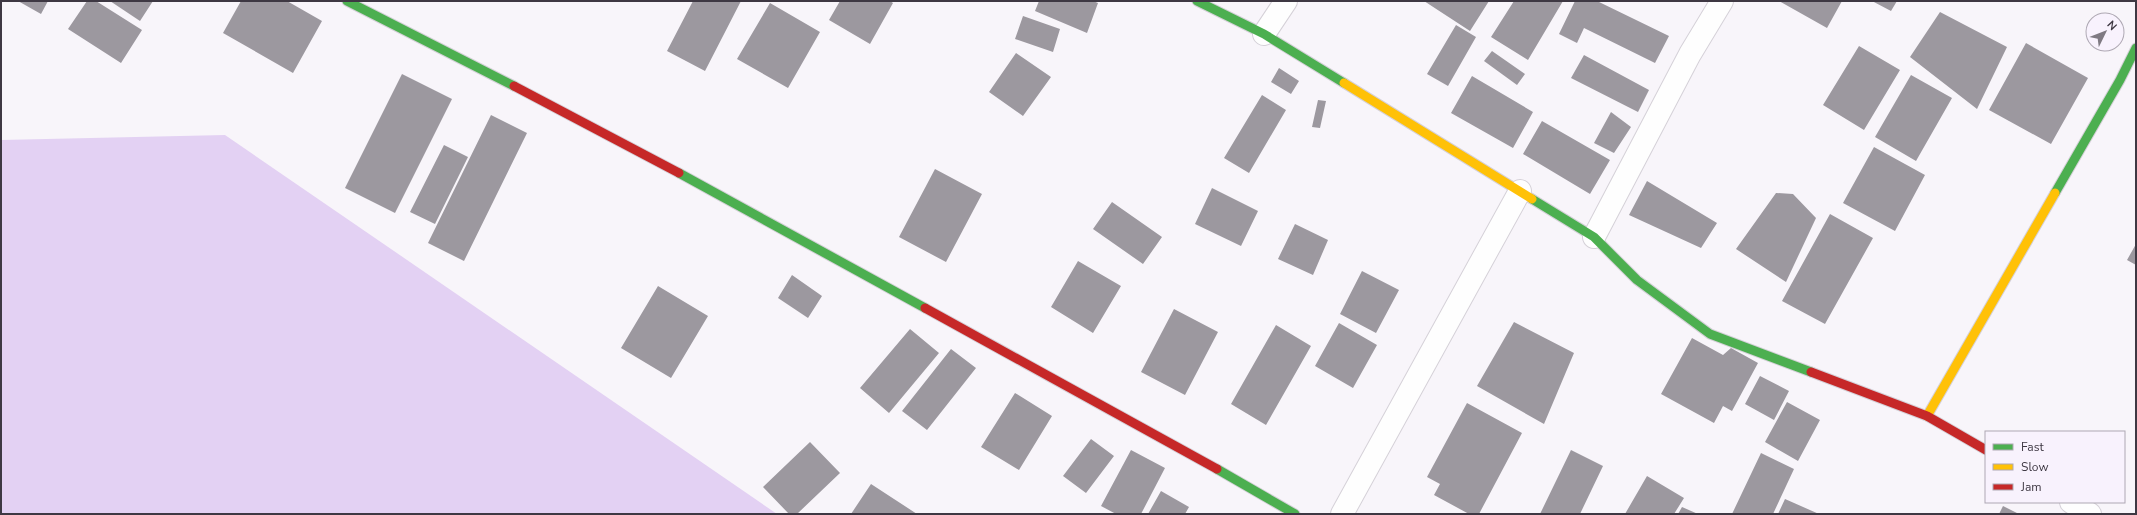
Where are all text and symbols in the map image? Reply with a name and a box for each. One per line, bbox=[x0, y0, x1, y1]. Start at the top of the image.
north arrow bbox=[2085, 12, 2125, 52]
text: N bbox=[2104, 17, 2120, 34]
legend bbox=[1985, 431, 2125, 503]
text: Fast bbox=[2021, 439, 2044, 455]
text: Slow bbox=[2021, 459, 2049, 475]
text: Jam bbox=[2020, 479, 2042, 495]

